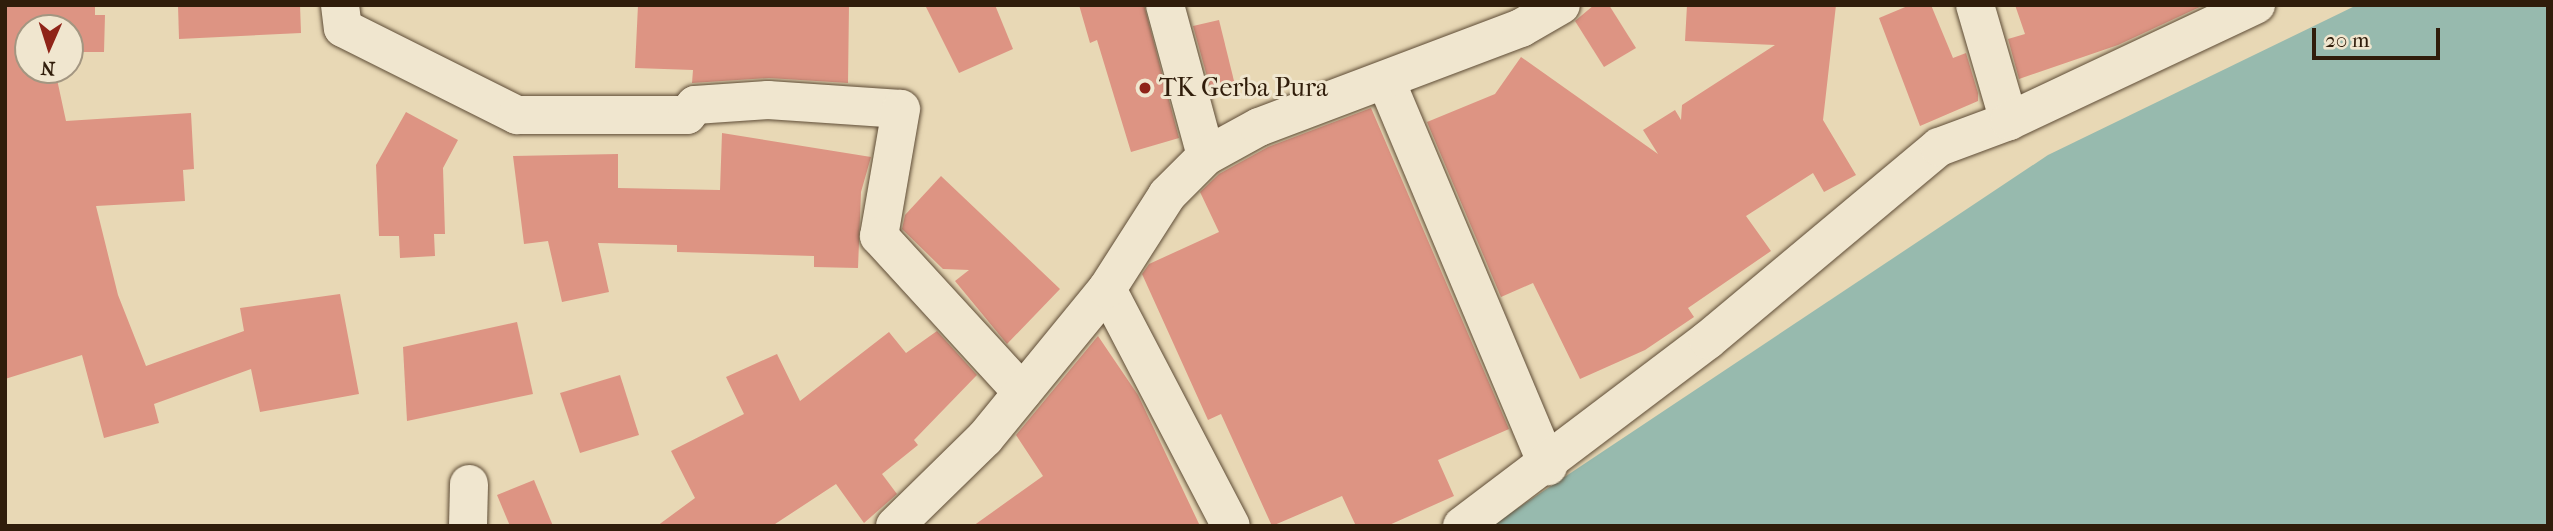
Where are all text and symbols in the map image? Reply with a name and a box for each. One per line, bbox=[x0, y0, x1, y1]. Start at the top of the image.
north arrow bbox=[14, 14, 84, 84]
scale bar bbox=[2315, 14, 2443, 58]
text: 20 m bbox=[2325, 28, 2369, 52]
text: N bbox=[40, 57, 56, 79]
place label: TK Gerba Pura bbox=[1159, 72, 1328, 104]
marker: TK Gerba Pura bbox=[1137, 80, 1153, 96]

